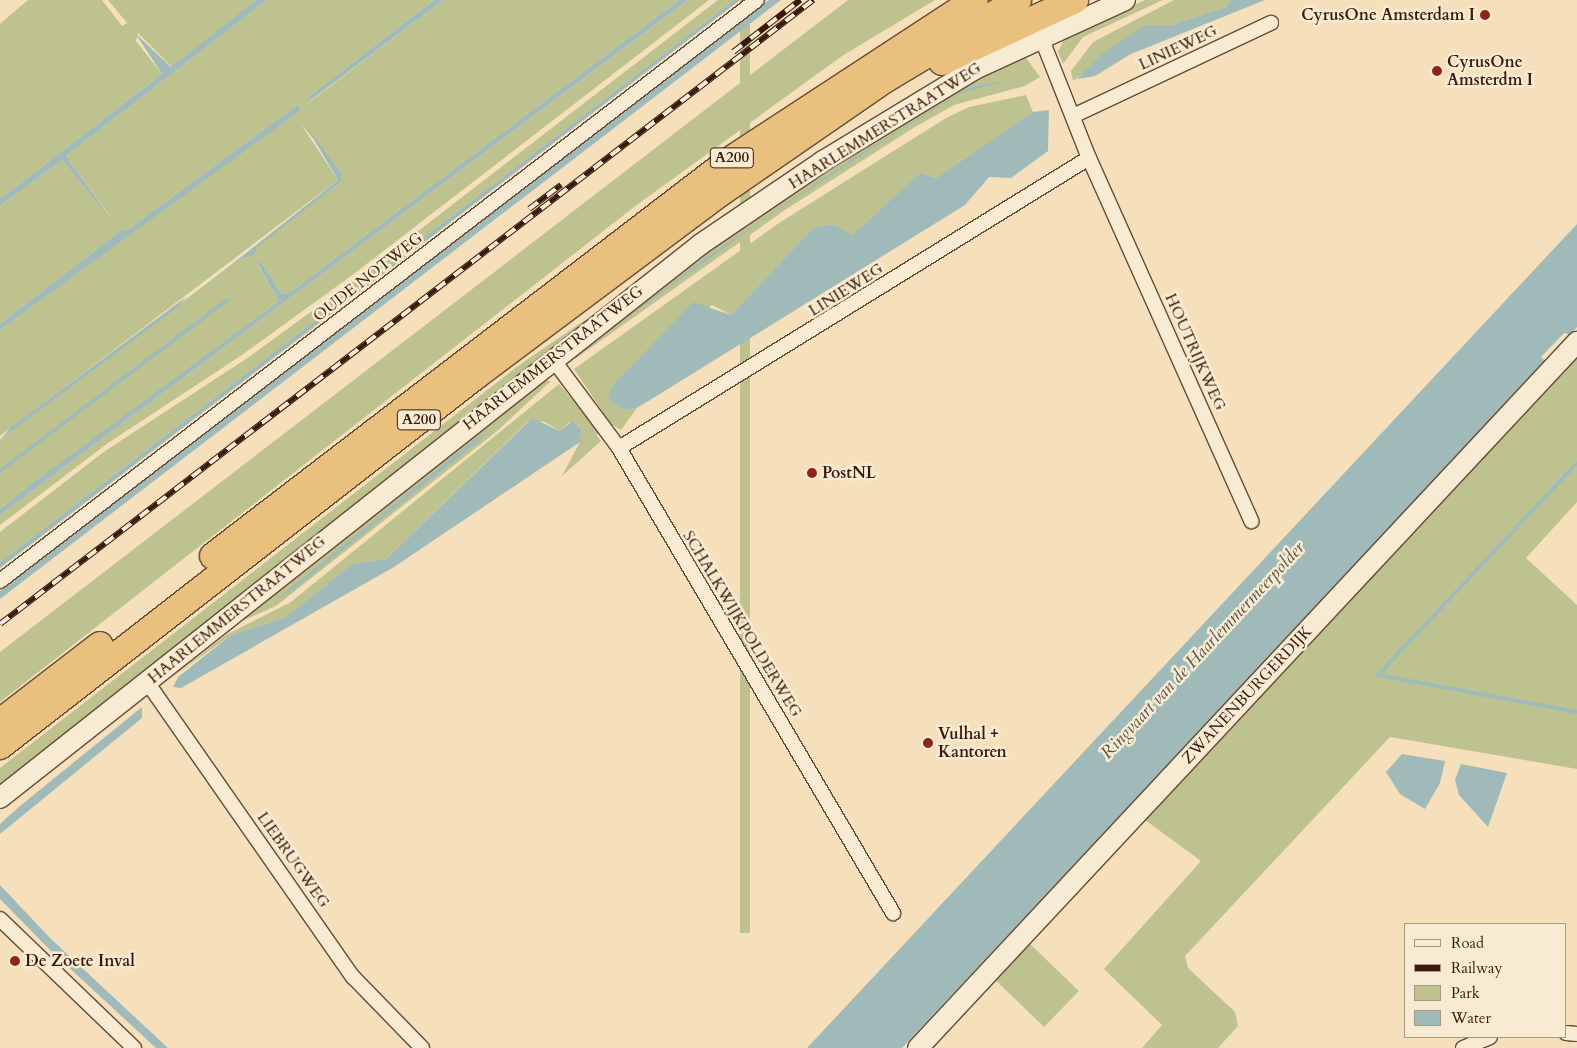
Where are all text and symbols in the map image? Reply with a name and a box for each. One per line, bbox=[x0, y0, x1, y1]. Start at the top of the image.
place label: CyrusOne Amsterdam I bbox=[1301, 5, 1475, 25]
marker: CyrusOne Amsterdam I bbox=[1479, 9, 1491, 21]
street label: LINIEWEG bbox=[1136, 21, 1220, 75]
place label: CyrusOne Amsterdm I bbox=[1447, 52, 1533, 90]
street label: HAARLEMMERSTRAATWEG bbox=[785, 59, 985, 193]
marker: CyrusOne Amsterdm I bbox=[1431, 65, 1443, 77]
road number: A200 bbox=[710, 146, 754, 170]
street label: OUDE NOTWEG bbox=[309, 228, 427, 326]
street label: LINIEWEG bbox=[805, 260, 887, 320]
street label: HAARLEMMERSTRAATWEG bbox=[459, 282, 647, 434]
street label: HOUTRIJKWEG bbox=[1161, 291, 1229, 413]
road number: A200 bbox=[396, 408, 442, 432]
place label: PostNL bbox=[822, 463, 876, 483]
marker: PostNL bbox=[806, 467, 818, 479]
street label: SCHALKWIJKPOLDERWEG bbox=[679, 527, 805, 721]
street label: HAARLEMMERSTRAATWEG bbox=[144, 532, 330, 688]
water label: Ringvaart van de Haarlemmermeerpolder bbox=[1097, 538, 1309, 764]
street label: ZWANENBURGERDIJK bbox=[1178, 622, 1316, 768]
place label: Vulhal + Kantoren bbox=[938, 724, 1007, 762]
marker: Vulhal + Kantoren bbox=[922, 737, 934, 749]
street label: LIEBRUGWEG bbox=[253, 808, 333, 912]
legend bbox=[1404, 923, 1567, 1038]
text: Road bbox=[1451, 933, 1484, 953]
place label: De Zoete Inval bbox=[25, 951, 135, 971]
marker: De Zoete Inval bbox=[9, 955, 21, 967]
text: Railway bbox=[1451, 958, 1502, 978]
text: Park bbox=[1451, 983, 1480, 1003]
text: Water bbox=[1451, 1008, 1491, 1028]

